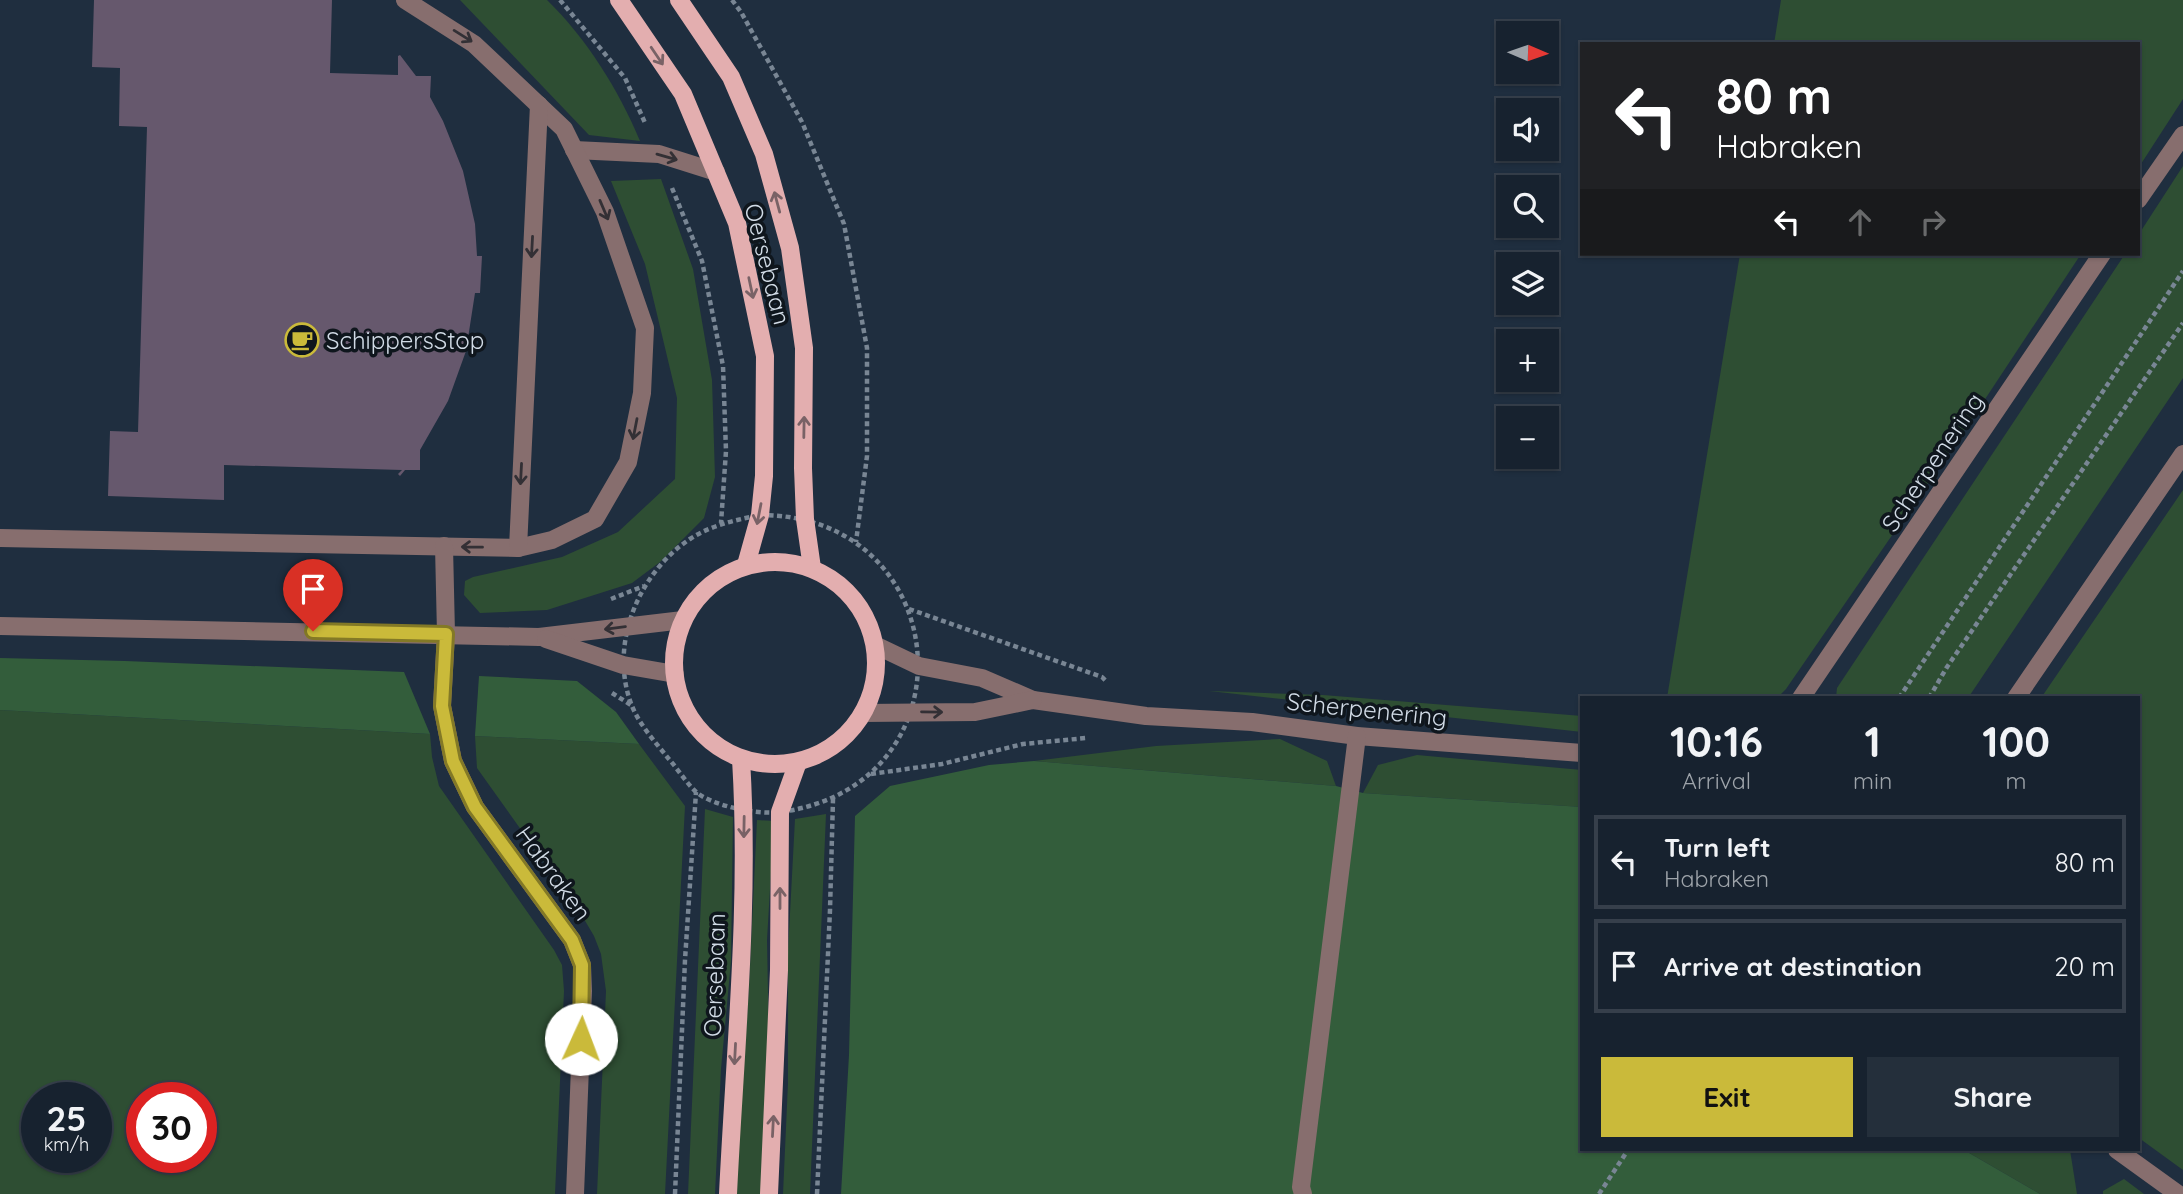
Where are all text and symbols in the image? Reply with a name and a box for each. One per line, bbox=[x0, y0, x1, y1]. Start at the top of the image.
north arrow bbox=[1496, 21, 1559, 84]
map controls bbox=[1496, 21, 1559, 469]
one-way arrow bbox=[452, 30, 472, 44]
one-way arrow bbox=[650, 46, 665, 65]
text: 80 m bbox=[1716, 65, 1832, 126]
icon: left bbox=[1601, 70, 1692, 161]
button: sound bbox=[1496, 98, 1559, 161]
text: Habraken bbox=[1716, 126, 1862, 166]
one-way arrow bbox=[655, 151, 677, 164]
button: search bbox=[1496, 175, 1559, 238]
one-way arrow bbox=[770, 191, 783, 214]
one-way arrow bbox=[598, 199, 611, 220]
street label: Oersebaan bbox=[738, 200, 798, 328]
icon: left bbox=[1768, 203, 1806, 241]
icon: ahead bbox=[1841, 203, 1879, 241]
icon: right bbox=[1914, 203, 1952, 241]
one-way arrow bbox=[526, 235, 539, 258]
button: layers bbox=[1496, 252, 1559, 315]
one-way arrow bbox=[744, 276, 758, 299]
cafe icon: SchippersStop bbox=[283, 321, 321, 359]
place label: SchippersStop bbox=[326, 325, 484, 355]
button: + bbox=[1496, 329, 1559, 392]
street label: Scherpenering bbox=[1875, 387, 1989, 537]
button: − bbox=[1496, 406, 1559, 469]
one-way arrow bbox=[797, 416, 811, 439]
one-way arrow bbox=[628, 418, 641, 440]
one-way arrow bbox=[515, 462, 528, 485]
one-way arrow bbox=[752, 502, 766, 525]
one-way arrow bbox=[461, 540, 484, 554]
pin bbox=[283, 559, 343, 631]
icon: arrive bbox=[294, 570, 332, 608]
one-way arrow bbox=[604, 621, 627, 634]
street label: Scherpenering bbox=[1285, 686, 1449, 732]
one-way arrow bbox=[920, 705, 943, 718]
text: 10:16 bbox=[1670, 715, 1763, 768]
text: 1 bbox=[1864, 715, 1881, 768]
text: 100 bbox=[1982, 715, 2050, 768]
text: Arrival bbox=[1682, 766, 1751, 795]
text: min bbox=[1853, 766, 1892, 795]
text: m bbox=[2006, 766, 2027, 795]
one-way arrow bbox=[737, 815, 750, 838]
street label: Habraken bbox=[510, 820, 598, 926]
text: Turn left bbox=[1664, 831, 1771, 864]
icon: left bbox=[1605, 843, 1643, 881]
text: 80 m bbox=[2055, 846, 2115, 879]
text: Habraken bbox=[1664, 864, 1769, 893]
one-way arrow bbox=[773, 887, 786, 910]
street label: Oersebaan bbox=[697, 913, 731, 1037]
icon: arrive bbox=[1605, 947, 1643, 985]
text: Arrive at destination bbox=[1664, 950, 1922, 983]
text: 20 m bbox=[2054, 950, 2115, 983]
position arrow bbox=[544, 1002, 618, 1076]
one-way arrow bbox=[728, 1043, 741, 1065]
button: Exit bbox=[1601, 1057, 1853, 1137]
button: Share bbox=[1867, 1057, 2119, 1137]
speed limit sign: 30 bbox=[126, 1082, 217, 1173]
text: 25 bbox=[46, 1096, 87, 1140]
one-way arrow bbox=[766, 1115, 779, 1138]
text: km/h bbox=[44, 1133, 89, 1156]

